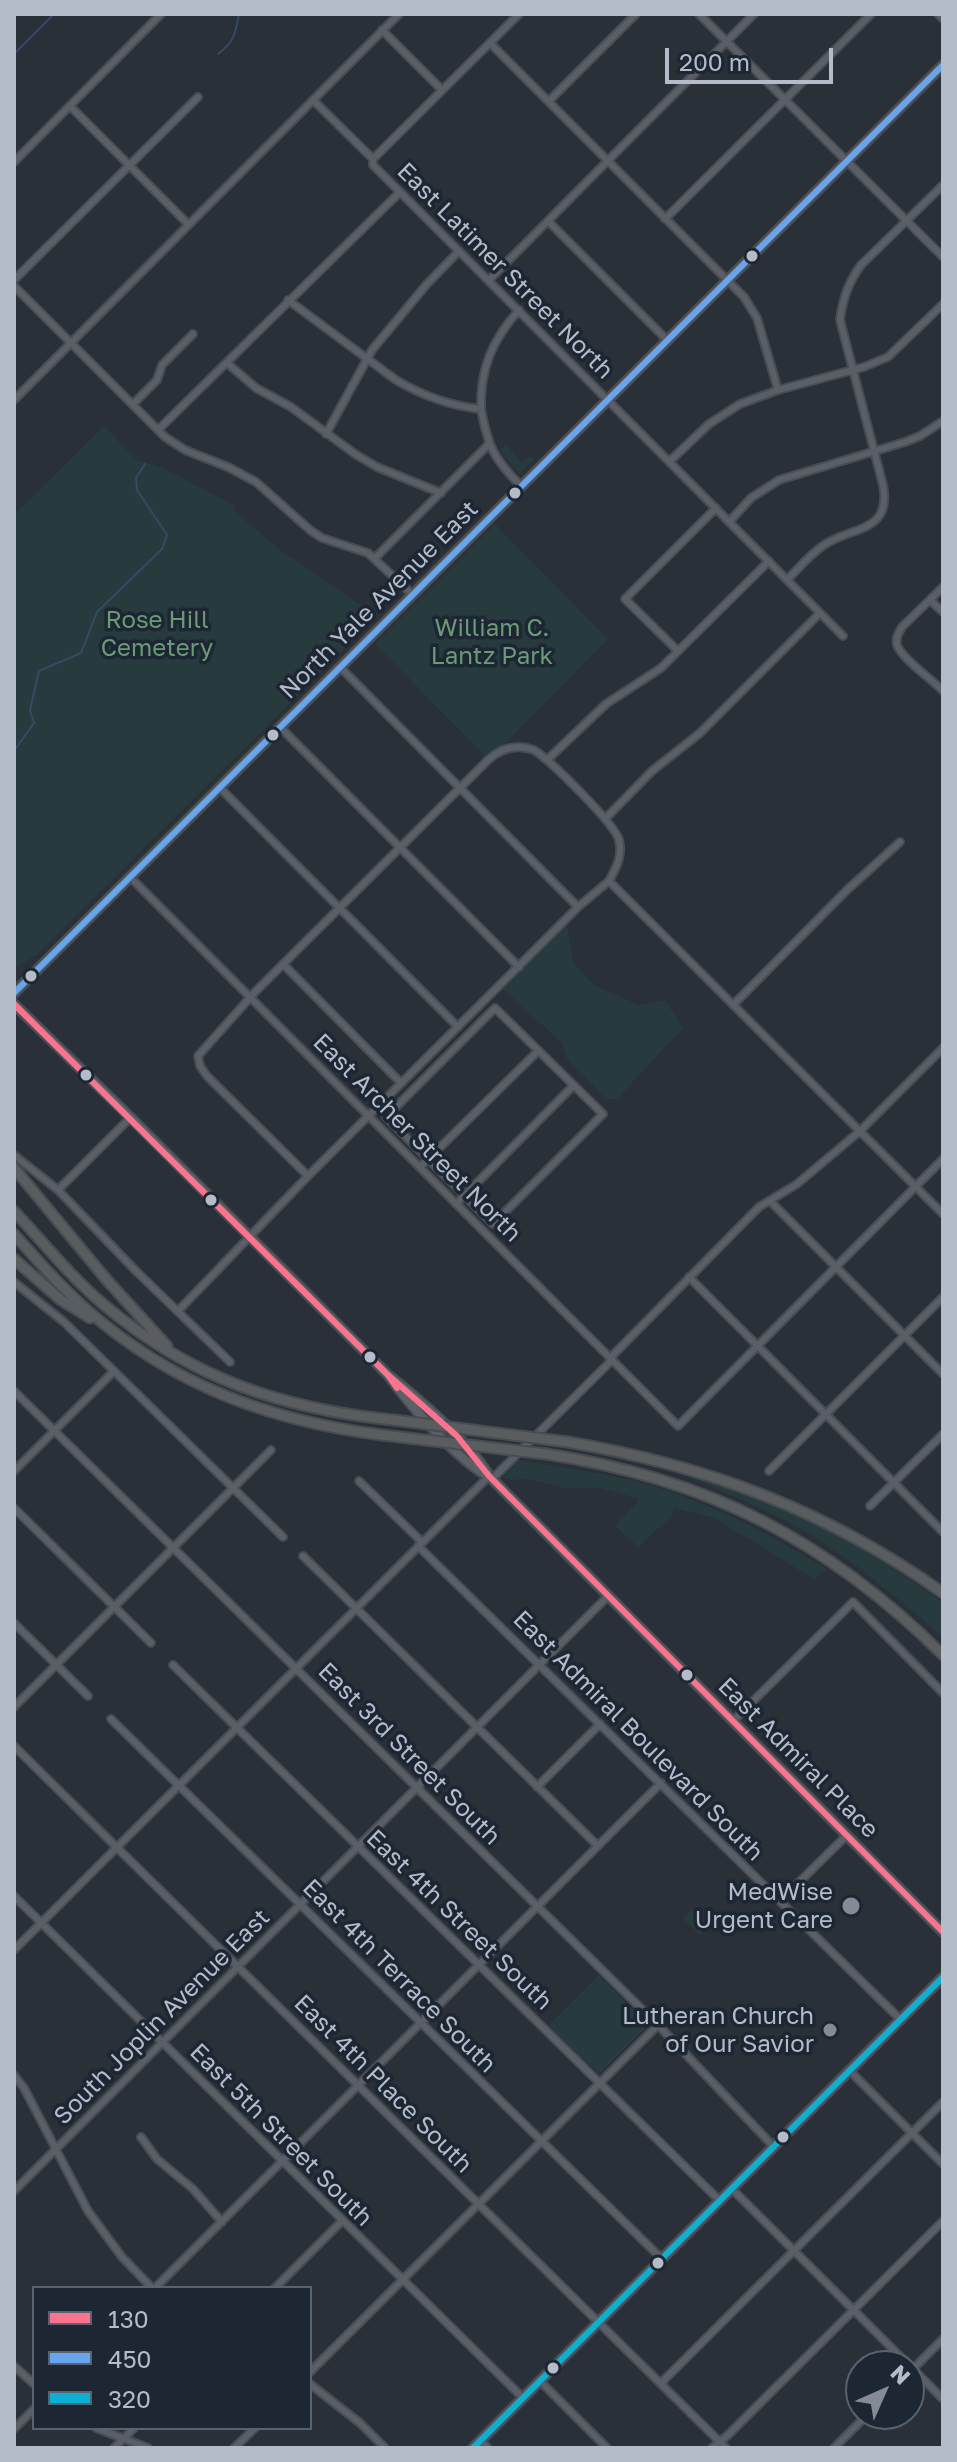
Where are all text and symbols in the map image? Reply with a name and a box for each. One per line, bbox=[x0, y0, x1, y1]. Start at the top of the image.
scale bar bbox=[669, 32, 837, 82]
text: 200 m bbox=[679, 47, 750, 76]
street label: East Latimer Street North bbox=[391, 157, 619, 385]
unlabelled marker bbox=[744, 248, 760, 264]
unlabelled marker bbox=[507, 485, 523, 501]
street label: North Yale Avenue East bbox=[274, 495, 484, 705]
park label: Rose Hill Cemetery bbox=[101, 606, 213, 662]
park label: William C. Lantz Park bbox=[431, 614, 553, 670]
unlabelled marker bbox=[265, 727, 281, 743]
unlabelled marker bbox=[23, 968, 39, 984]
street label: East Archer Street North bbox=[307, 1028, 527, 1248]
unlabelled marker bbox=[78, 1067, 94, 1083]
unlabelled marker bbox=[203, 1192, 219, 1208]
unlabelled marker bbox=[362, 1349, 378, 1365]
street label: East Admiral Boulevard South bbox=[507, 1605, 769, 1867]
street label: East 3rd Street South bbox=[312, 1657, 506, 1851]
unlabelled marker bbox=[679, 1667, 695, 1683]
street label: East Admiral Place bbox=[712, 1672, 884, 1844]
street label: East 4th Street South bbox=[360, 1824, 558, 2016]
street label: East 4th Terrace South bbox=[296, 1873, 502, 2079]
place label: MedWise Urgent Care bbox=[695, 1878, 833, 1934]
marker: MedWise Urgent Care bbox=[840, 1895, 862, 1917]
street label: South Joplin Avenue East bbox=[48, 1903, 276, 2131]
street label: East 4th Place South bbox=[288, 1989, 478, 2179]
place label: Lutheran Church of Our Savior bbox=[622, 2002, 814, 2058]
marker: Lutheran Church of Our Savior bbox=[821, 2021, 839, 2039]
street label: East 5th Street South bbox=[184, 2038, 378, 2232]
unlabelled marker bbox=[775, 2129, 791, 2145]
unlabelled marker bbox=[650, 2255, 666, 2271]
legend bbox=[32, 2286, 312, 2430]
text: 130 bbox=[108, 2304, 149, 2333]
text: 450 bbox=[108, 2344, 151, 2373]
north arrow bbox=[845, 2350, 925, 2430]
text: N bbox=[885, 2359, 916, 2390]
unlabelled marker bbox=[545, 2360, 561, 2376]
text: 320 bbox=[108, 2384, 151, 2413]

